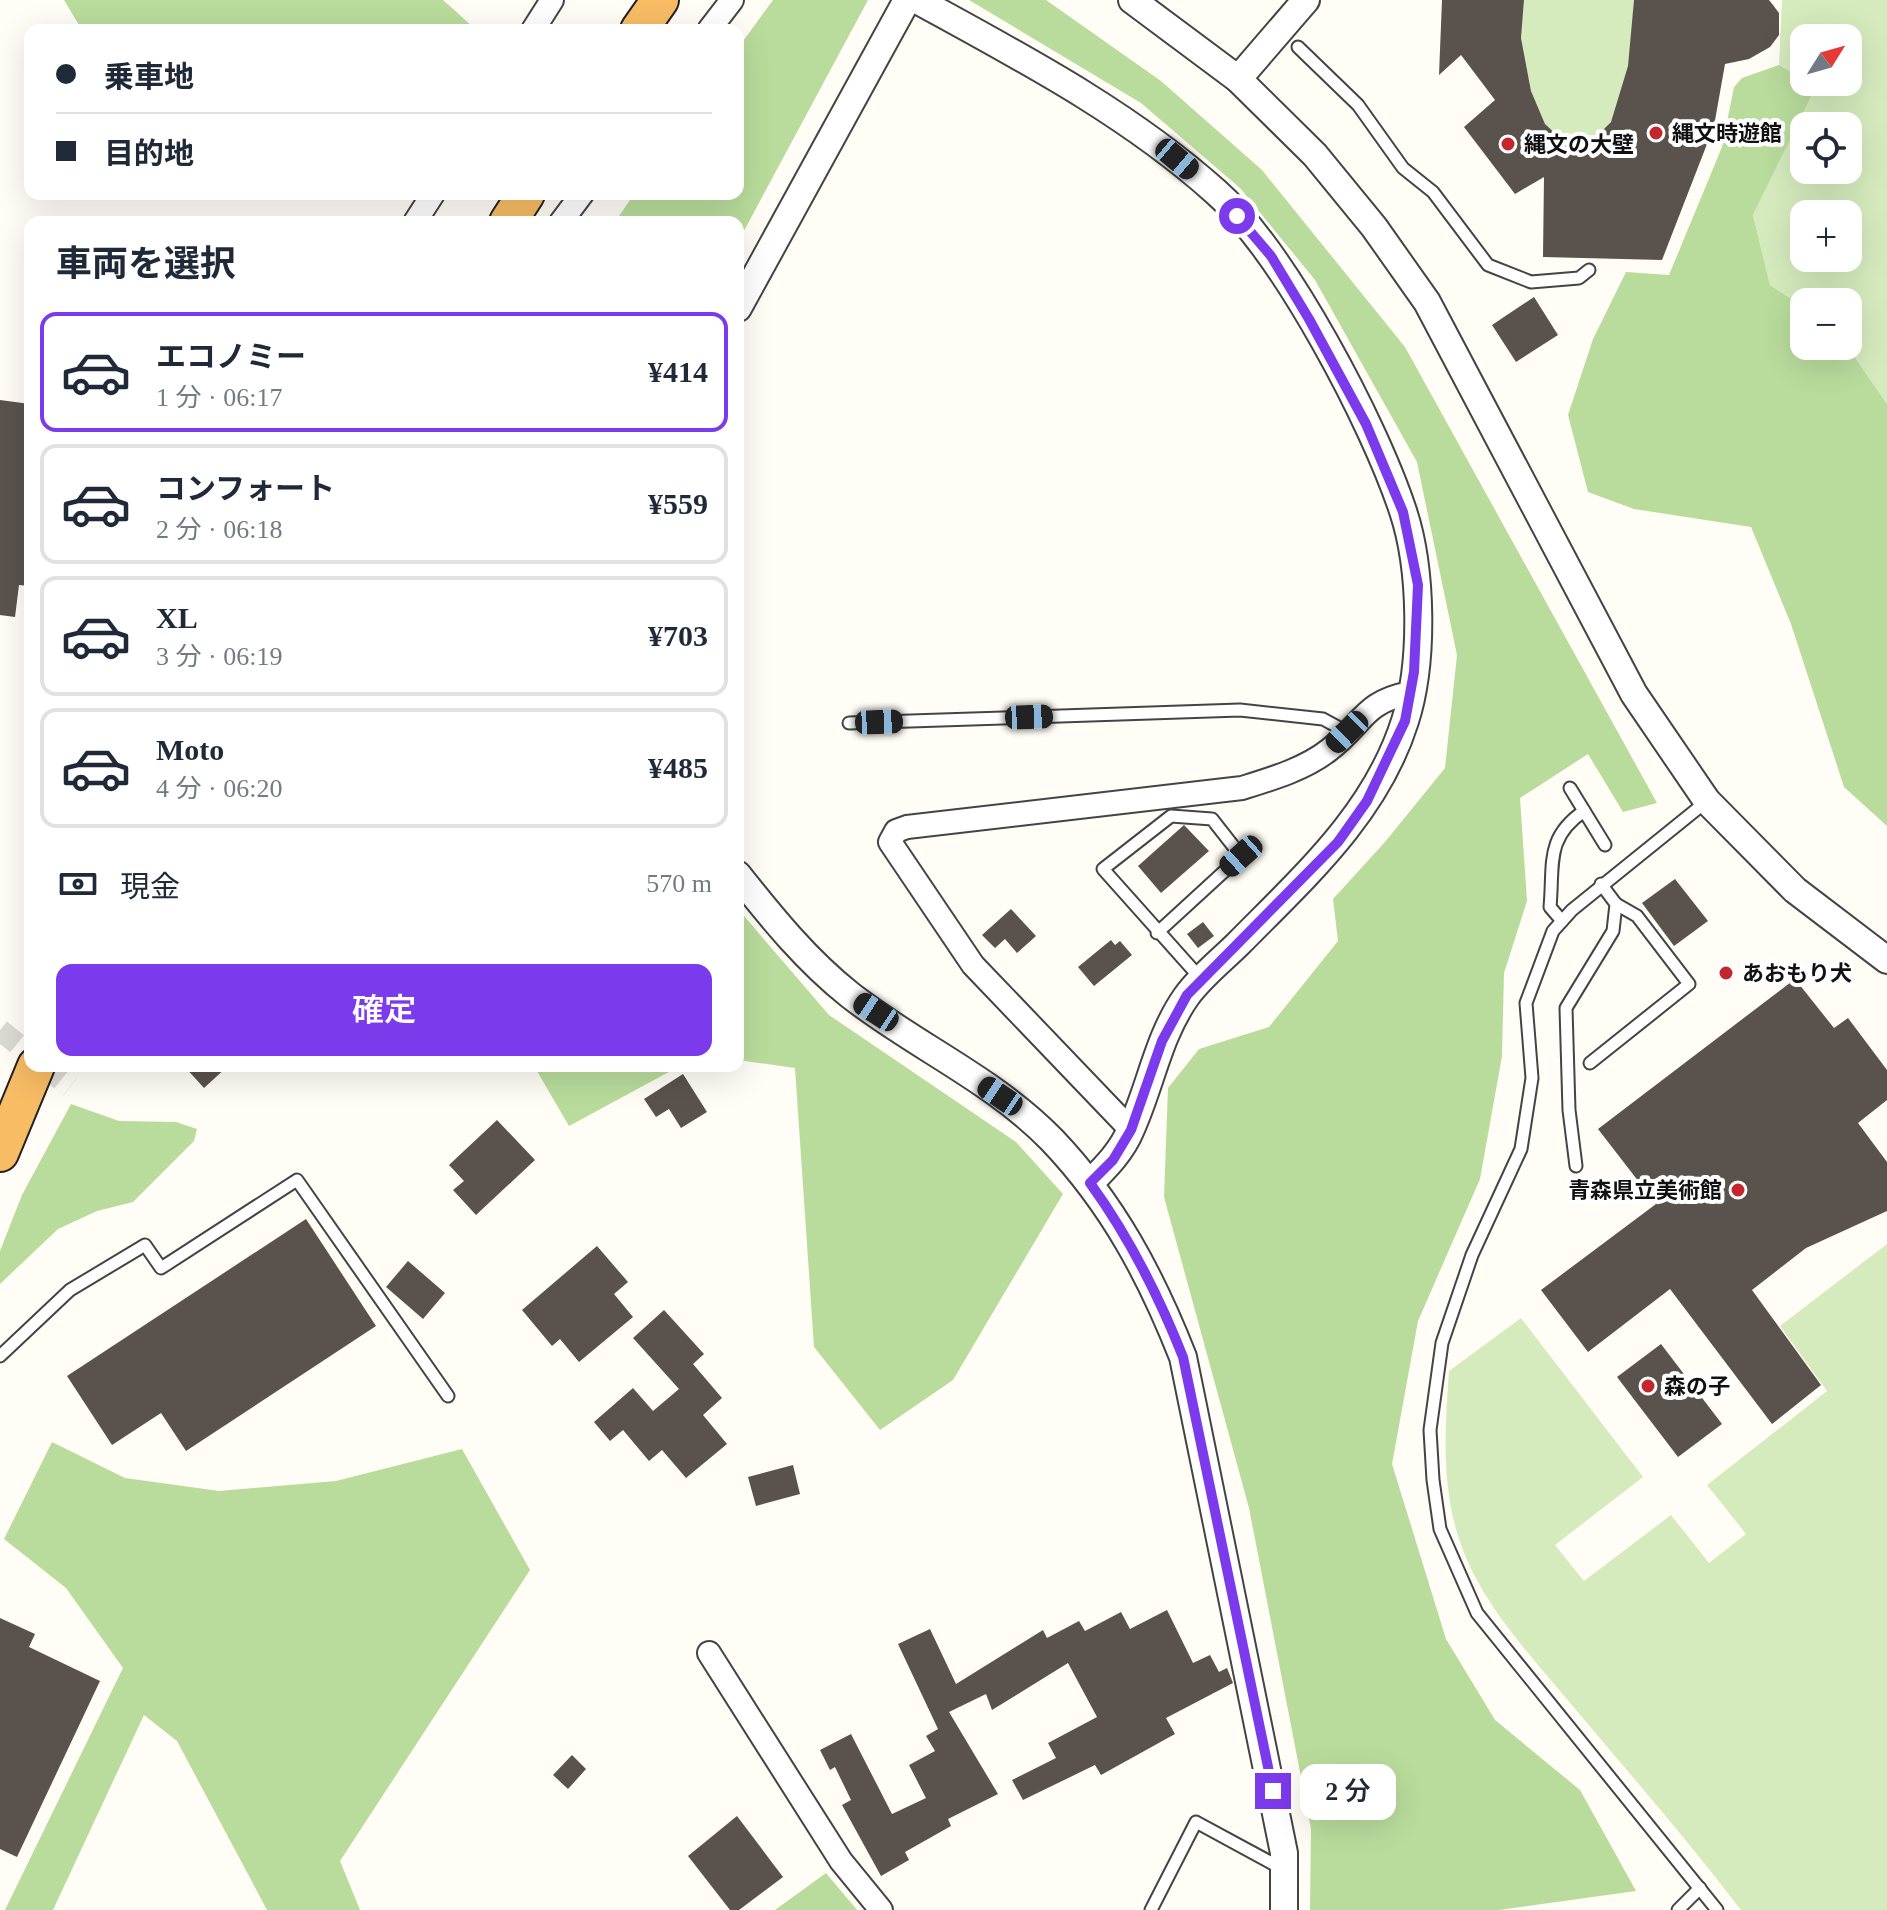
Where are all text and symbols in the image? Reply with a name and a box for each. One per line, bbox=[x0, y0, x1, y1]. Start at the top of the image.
north arrow bbox=[1790, 24, 1862, 96]
map controls bbox=[1790, 24, 1862, 360]
text: 乗車地 bbox=[104, 60, 194, 93]
button: locate bbox=[1790, 112, 1862, 184]
place label: 縄文時遊館 bbox=[1672, 121, 1782, 146]
marker: 縄文時遊館 bbox=[1647, 124, 1665, 142]
place label: 縄文の大壁 bbox=[1524, 132, 1634, 157]
car bbox=[1151, 134, 1203, 184]
marker: 縄文の大壁 bbox=[1499, 135, 1517, 153]
text: 目的地 bbox=[104, 137, 194, 170]
route start bbox=[1219, 198, 1255, 234]
button: + bbox=[1790, 200, 1862, 272]
text: 車両を選択 bbox=[56, 244, 236, 284]
button: − bbox=[1790, 288, 1862, 360]
icon: car bbox=[60, 336, 132, 408]
text: エコノミー bbox=[156, 340, 306, 373]
text: ¥414 bbox=[648, 355, 708, 388]
text: 1 分 · 06:17 bbox=[156, 383, 282, 412]
icon: car bbox=[60, 468, 132, 540]
text: コンフォート bbox=[156, 472, 335, 505]
text: ¥559 bbox=[648, 487, 708, 520]
text: 2 分 · 06:18 bbox=[156, 515, 282, 544]
icon: car bbox=[60, 600, 132, 672]
text: XL bbox=[156, 601, 198, 634]
text: ¥703 bbox=[648, 619, 708, 652]
text: 3 分 · 06:19 bbox=[156, 642, 282, 671]
car bbox=[1005, 704, 1053, 730]
car bbox=[1321, 707, 1373, 757]
car bbox=[855, 709, 903, 735]
icon: car bbox=[60, 732, 132, 804]
text: Moto bbox=[156, 733, 224, 766]
text: ¥485 bbox=[648, 751, 708, 784]
text: 4 分 · 06:20 bbox=[156, 774, 282, 803]
car bbox=[1215, 831, 1267, 881]
icon: cash bbox=[56, 862, 100, 906]
text: 570 m bbox=[646, 869, 712, 898]
text: 現金 bbox=[120, 870, 180, 903]
place label: あおもり犬 bbox=[1742, 961, 1852, 986]
button: 確定 bbox=[56, 964, 712, 1056]
marker: あおもり犬 bbox=[1717, 964, 1735, 982]
car bbox=[849, 989, 903, 1035]
car bbox=[973, 1073, 1027, 1119]
place label: 青森県立美術館 bbox=[1568, 1178, 1722, 1203]
marker: 青森県立美術館 bbox=[1729, 1181, 1747, 1199]
place label: 森の子 bbox=[1664, 1374, 1730, 1399]
marker: 森の子 bbox=[1639, 1377, 1657, 1395]
callout: 2 分 bbox=[1301, 1763, 1397, 1819]
route end bbox=[1255, 1773, 1291, 1809]
text: 2 分 bbox=[1325, 1777, 1371, 1806]

